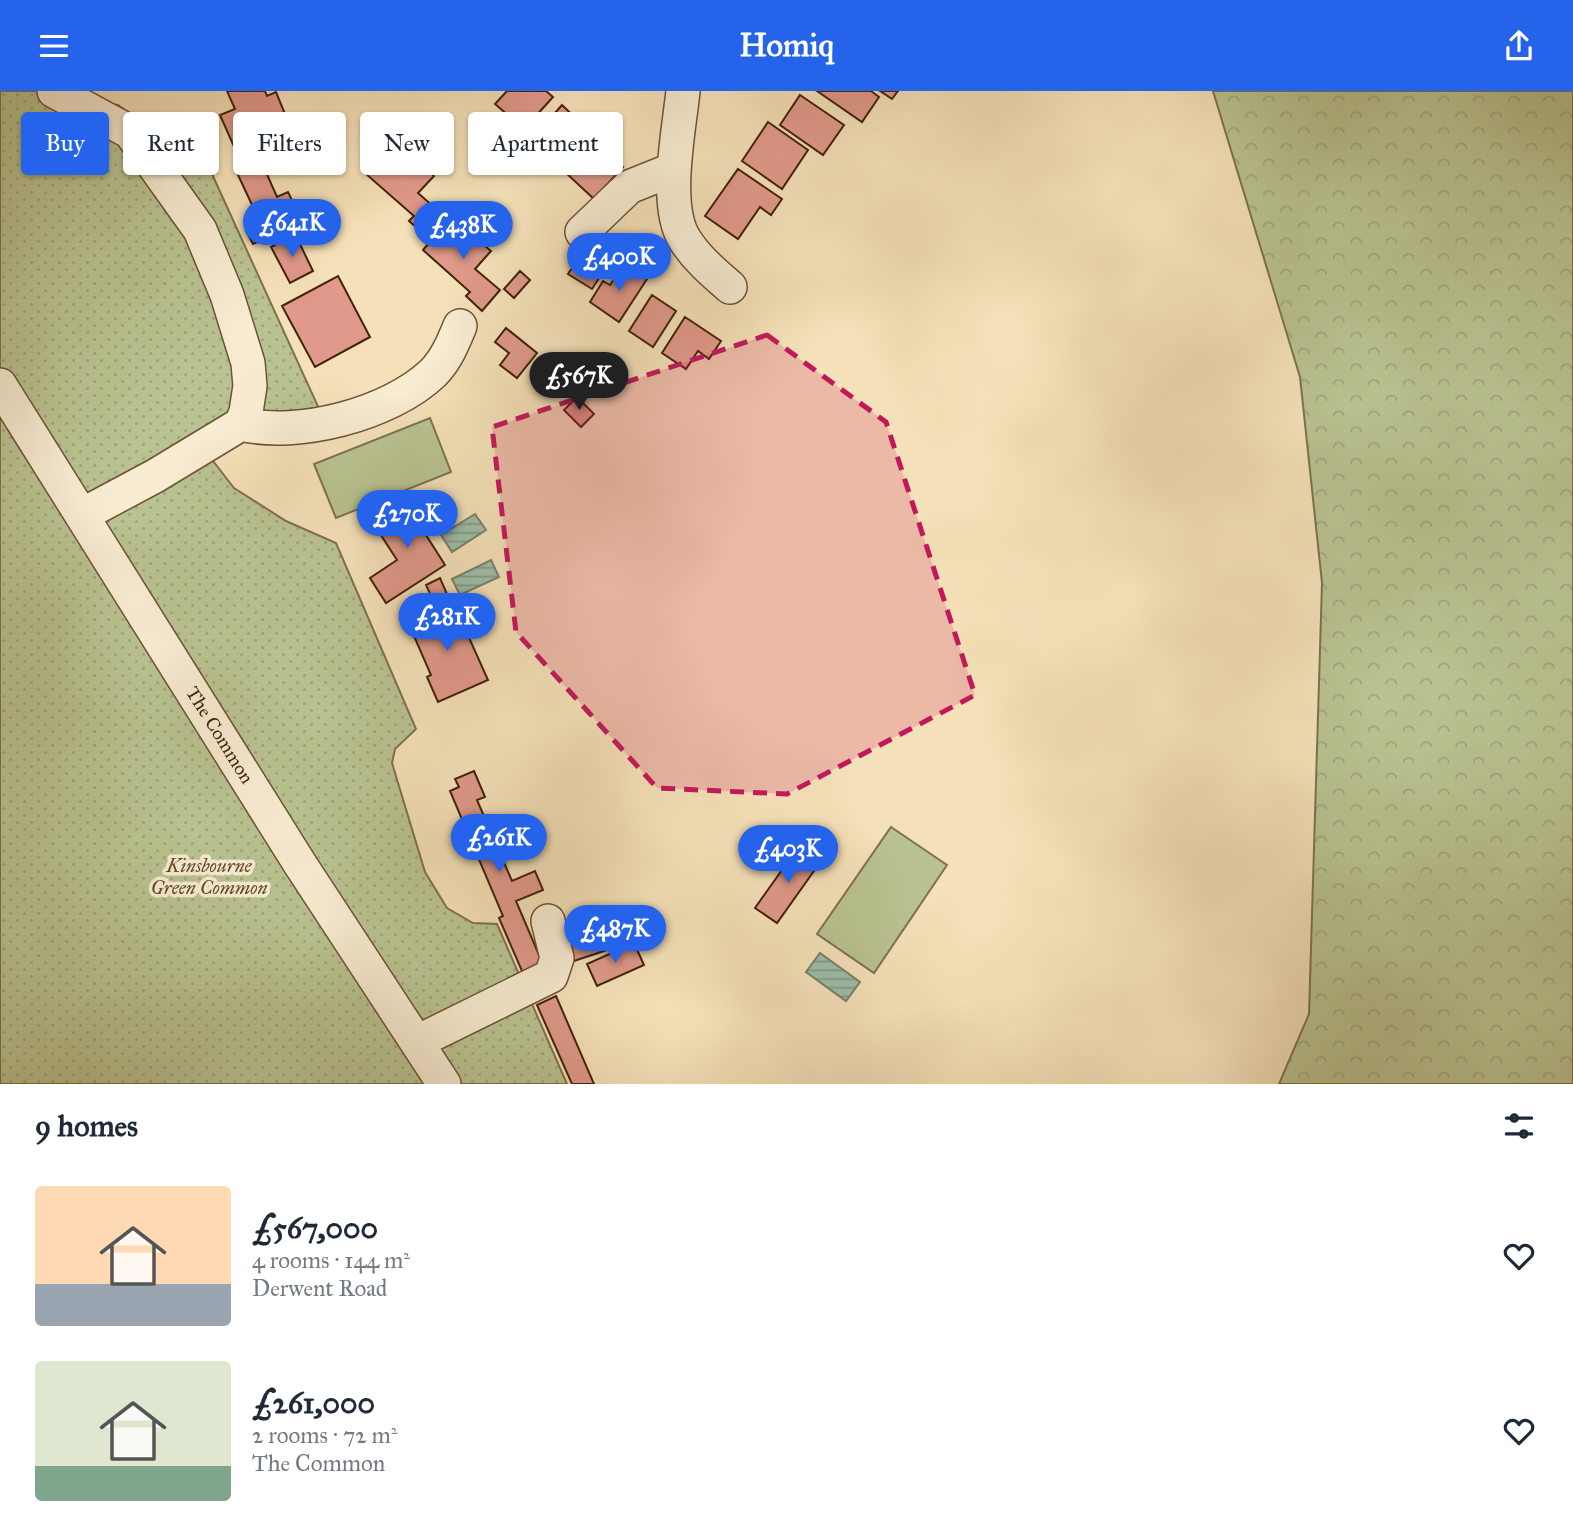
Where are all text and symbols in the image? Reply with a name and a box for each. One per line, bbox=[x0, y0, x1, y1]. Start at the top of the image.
text: Homiq bbox=[739, 26, 834, 65]
icon: menu bbox=[35, 27, 73, 65]
icon: share bbox=[1500, 27, 1538, 65]
chip: Buy bbox=[21, 112, 109, 175]
chip: Rent bbox=[123, 112, 219, 175]
chip: Filters bbox=[233, 112, 346, 175]
chip: New bbox=[360, 112, 454, 175]
chip: Apartment bbox=[468, 112, 623, 175]
pin: £641K bbox=[243, 199, 341, 259]
pin: £438K bbox=[414, 201, 512, 261]
text: £641K bbox=[259, 208, 325, 236]
text: £438K bbox=[430, 210, 496, 238]
pin: £400K bbox=[570, 233, 668, 293]
text: £400K bbox=[583, 242, 655, 270]
pin: £567K bbox=[530, 353, 628, 412]
text: £567K bbox=[545, 361, 613, 389]
pin: £270K bbox=[358, 491, 456, 550]
text: £270K bbox=[373, 499, 441, 527]
pin: £281K bbox=[398, 594, 496, 653]
text: £281K bbox=[415, 602, 479, 630]
street label: The Common bbox=[181, 682, 259, 788]
pin: £261K bbox=[450, 815, 548, 874]
text: £261K bbox=[467, 823, 531, 851]
pin: £403K bbox=[739, 825, 837, 885]
text: £403K bbox=[754, 834, 822, 862]
park label: Kinsbourne Green Common bbox=[151, 854, 267, 899]
pin: £487K bbox=[566, 905, 664, 965]
text: £487K bbox=[580, 914, 650, 942]
icon: filters bbox=[1500, 1107, 1538, 1145]
text: 9 homes bbox=[35, 1108, 138, 1144]
text: £567,000 bbox=[252, 1210, 378, 1246]
icon: home bbox=[91, 1214, 175, 1298]
icon: heart bbox=[1500, 1237, 1538, 1275]
text: 4 rooms · 144 m² bbox=[252, 1246, 410, 1274]
text: Derwent Road bbox=[252, 1274, 387, 1302]
text: £261,000 bbox=[252, 1385, 375, 1421]
icon: home bbox=[91, 1389, 175, 1473]
icon: heart bbox=[1500, 1412, 1538, 1450]
text: 2 rooms · 72 m² bbox=[252, 1421, 397, 1449]
text: The Common bbox=[252, 1449, 385, 1477]

